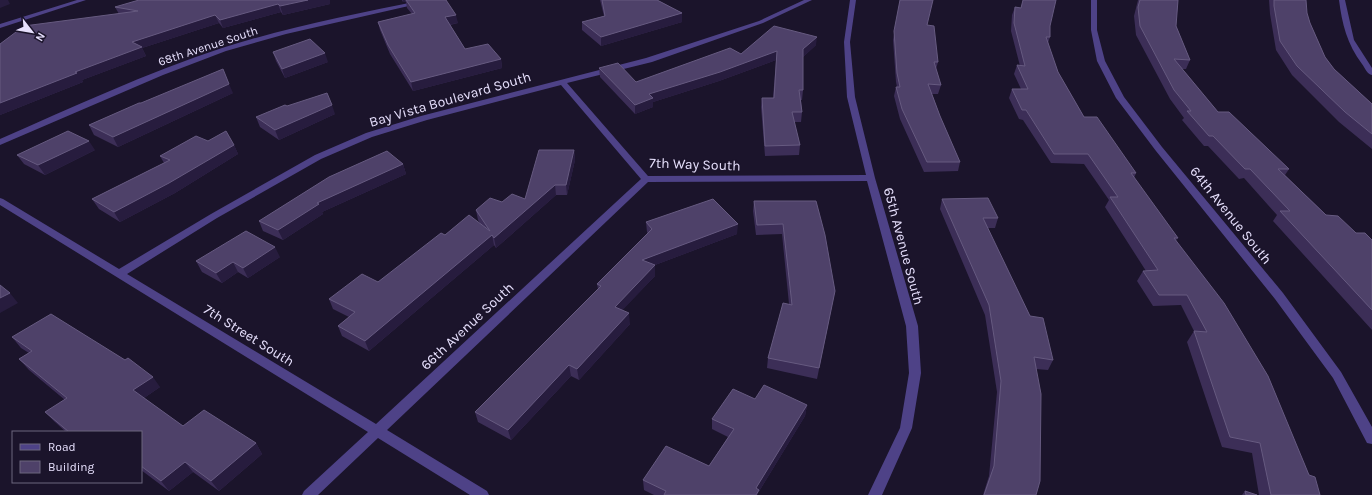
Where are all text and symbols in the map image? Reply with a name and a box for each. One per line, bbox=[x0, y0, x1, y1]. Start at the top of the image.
north arrow bbox=[12, 12, 52, 52]
street label: 68th Avenue South bbox=[156, 23, 260, 69]
text: N bbox=[33, 30, 48, 44]
street label: Bay Vista Boulevard South bbox=[367, 68, 533, 131]
street label: 7th Way South bbox=[649, 154, 741, 175]
street label: 64th Avenue South bbox=[1186, 163, 1275, 268]
street label: 65th Avenue South bbox=[880, 186, 927, 307]
street label: 66th Avenue South bbox=[417, 279, 517, 374]
street label: 7th Street South bbox=[200, 301, 297, 370]
legend bbox=[12, 431, 142, 483]
text: Road bbox=[48, 440, 76, 454]
text: Building bbox=[48, 460, 95, 474]

